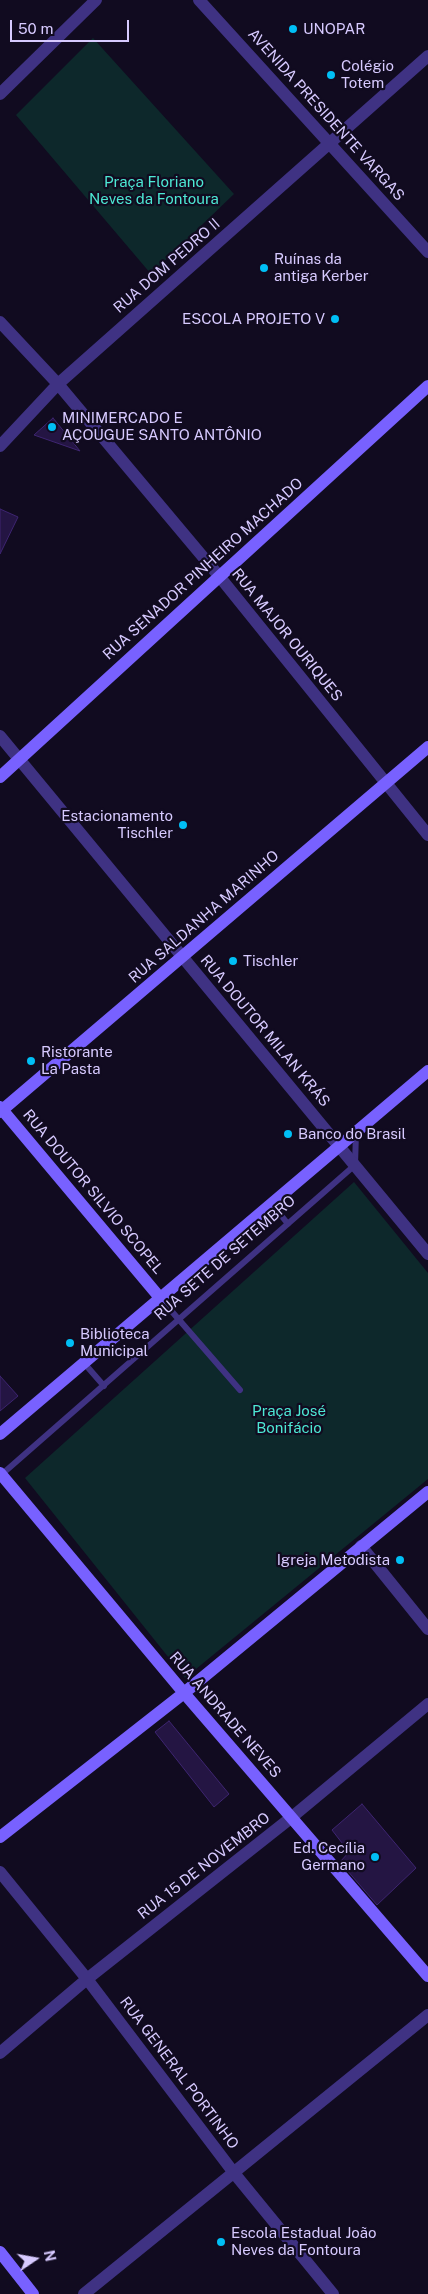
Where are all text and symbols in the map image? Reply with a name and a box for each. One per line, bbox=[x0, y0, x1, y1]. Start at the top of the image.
scale bar bbox=[12, 10, 131, 42]
text: 50 m bbox=[18, 20, 53, 37]
place label: UNOPAR bbox=[303, 20, 365, 38]
marker: UNOPAR bbox=[287, 23, 299, 35]
street label: AVENIDA PRESIDENTE VARGAS bbox=[244, 25, 408, 205]
place label: Colégio Totem bbox=[341, 57, 394, 92]
marker: Colégio Totem bbox=[325, 69, 337, 81]
park label: Praça Floriano Neves da Fontoura bbox=[89, 173, 219, 208]
street label: RUA DOM PEDRO II bbox=[110, 215, 224, 317]
place label: Ruínas da antiga Kerber bbox=[274, 250, 369, 285]
marker: Ruínas da antiga Kerber bbox=[258, 262, 270, 274]
place label: ESCOLA PROJETO V bbox=[182, 310, 325, 328]
marker: ESCOLA PROJETO V bbox=[329, 313, 341, 325]
place label: MINIMERCADO E AÇOUGUE SANTO ANTÔNIO bbox=[62, 409, 262, 444]
marker: MINIMERCADO E AÇOUGUE SANTO ANTÔNIO bbox=[46, 421, 58, 433]
street label: RUA SENADOR PINHEIRO MACHADO bbox=[99, 474, 307, 664]
street label: RUA MAJOR OURIQUES bbox=[228, 565, 346, 705]
place label: Estacionamento Tischler bbox=[61, 807, 173, 842]
marker: Estacionamento Tischler bbox=[177, 819, 189, 831]
street label: RUA SALDANHA MARINHO bbox=[125, 847, 283, 987]
street label: RUA DOUTOR MILAN KRÁS bbox=[196, 952, 334, 1110]
place label: Tischler bbox=[243, 952, 298, 970]
marker: Tischler bbox=[227, 955, 239, 967]
place label: Ristorante La Pasta bbox=[41, 1043, 113, 1078]
marker: Ristorante La Pasta bbox=[25, 1055, 37, 1067]
street label: RUA DOUTOR SILVIO SCOPEL bbox=[19, 1106, 167, 1278]
place label: Banco do Brasil bbox=[298, 1125, 406, 1143]
marker: Banco do Brasil bbox=[282, 1128, 294, 1140]
street label: RUA SETE DE SETEMBRO bbox=[151, 1192, 299, 1324]
place label: Biblioteca Municipal bbox=[80, 1325, 150, 1360]
marker: Biblioteca Municipal bbox=[64, 1337, 76, 1349]
park label: Praça José Bonifácio bbox=[252, 1402, 326, 1437]
place label: Igreja Metodista bbox=[277, 1551, 390, 1569]
marker: Igreja Metodista bbox=[394, 1554, 406, 1566]
street label: RUA ANDRADE NEVES bbox=[165, 1648, 285, 1782]
street label: RUA 15 DE NOVEMBRO bbox=[134, 1809, 274, 1923]
place label: Ed. Cecília Germano bbox=[293, 1839, 365, 1874]
marker: Ed. Cecília Germano bbox=[369, 1851, 381, 1863]
street label: RUA GENERAL PORTINHO bbox=[116, 1993, 242, 2153]
place label: Escola Estadual João Neves da Fontoura bbox=[231, 2224, 377, 2259]
north arrow bbox=[10, 2234, 60, 2284]
marker: Escola Estadual João Neves da Fontoura bbox=[215, 2236, 227, 2248]
text: N bbox=[41, 2249, 59, 2263]

